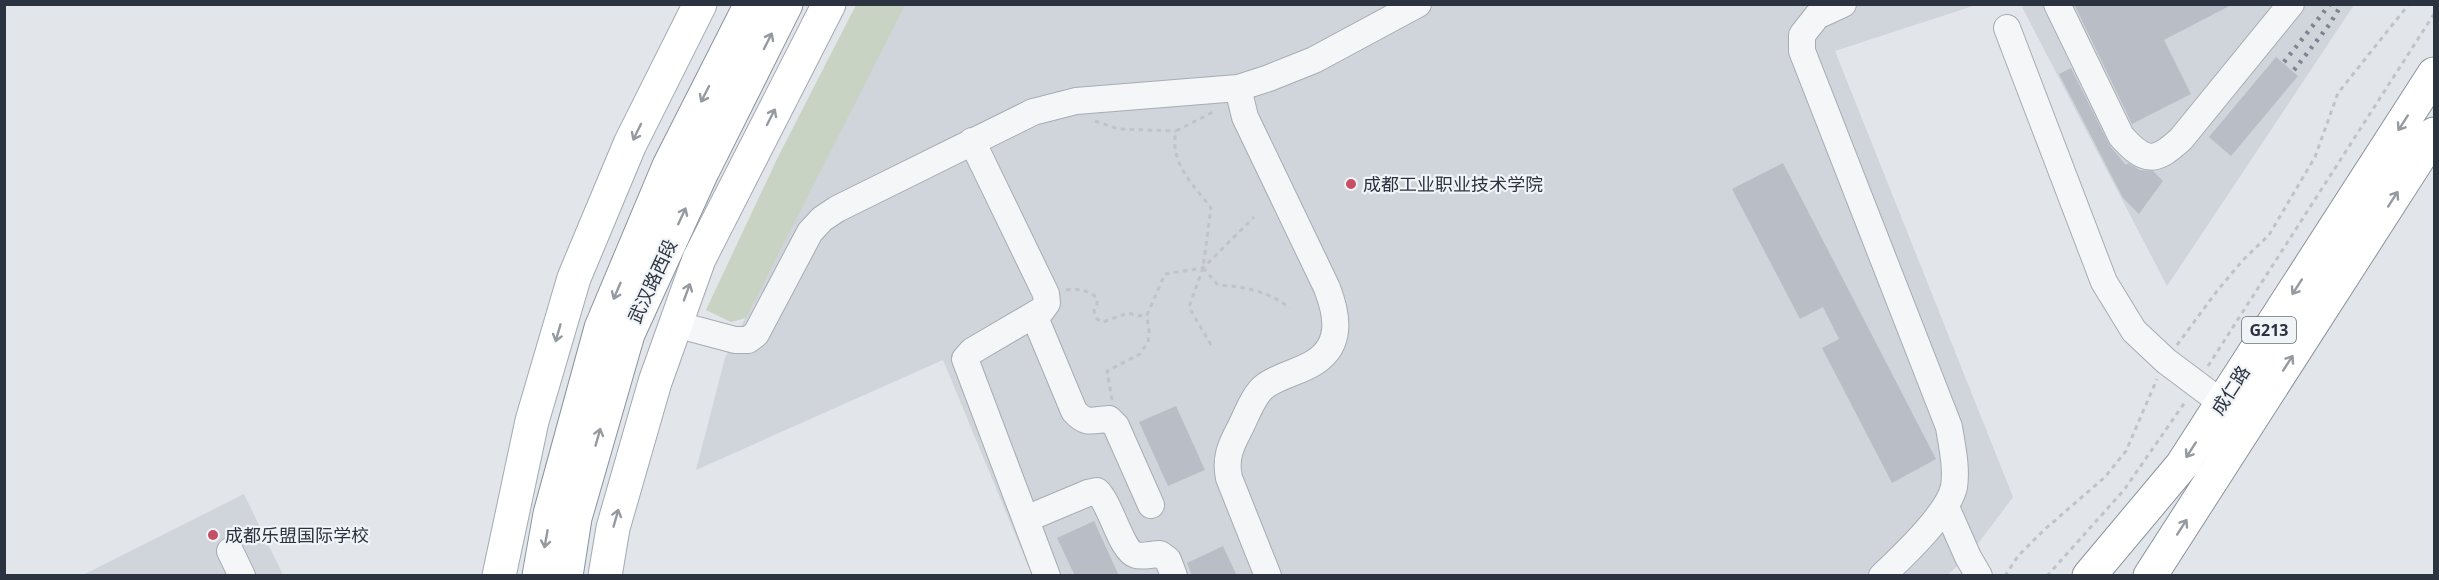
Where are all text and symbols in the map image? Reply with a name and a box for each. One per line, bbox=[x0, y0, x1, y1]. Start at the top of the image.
one-way arrow bbox=[762, 32, 774, 50]
one-way arrow bbox=[699, 85, 711, 103]
one-way arrow bbox=[766, 108, 778, 126]
one-way arrow bbox=[2396, 114, 2408, 131]
one-way arrow bbox=[630, 123, 642, 141]
place label: 成都工业职业技术学院 bbox=[1363, 172, 1543, 196]
marker: 成都工业职业技术学院 bbox=[1344, 177, 1358, 191]
one-way arrow bbox=[2387, 191, 2399, 207]
one-way arrow bbox=[676, 207, 688, 225]
street label: 武汉路西段 bbox=[622, 235, 682, 327]
one-way arrow bbox=[2291, 278, 2303, 294]
one-way arrow bbox=[611, 281, 622, 300]
one-way arrow bbox=[682, 283, 693, 302]
road number: G213 bbox=[2242, 317, 2296, 343]
one-way arrow bbox=[552, 323, 563, 342]
one-way arrow bbox=[2282, 355, 2294, 372]
street label: 成仁路 bbox=[2205, 361, 2255, 419]
one-way arrow bbox=[593, 428, 604, 447]
one-way arrow bbox=[2185, 442, 2197, 458]
one-way arrow bbox=[611, 509, 622, 528]
one-way arrow bbox=[2177, 519, 2189, 536]
place label: 成都乐盟国际学校 bbox=[225, 523, 369, 547]
marker: 成都乐盟国际学校 bbox=[206, 528, 220, 542]
one-way arrow bbox=[540, 528, 551, 548]

